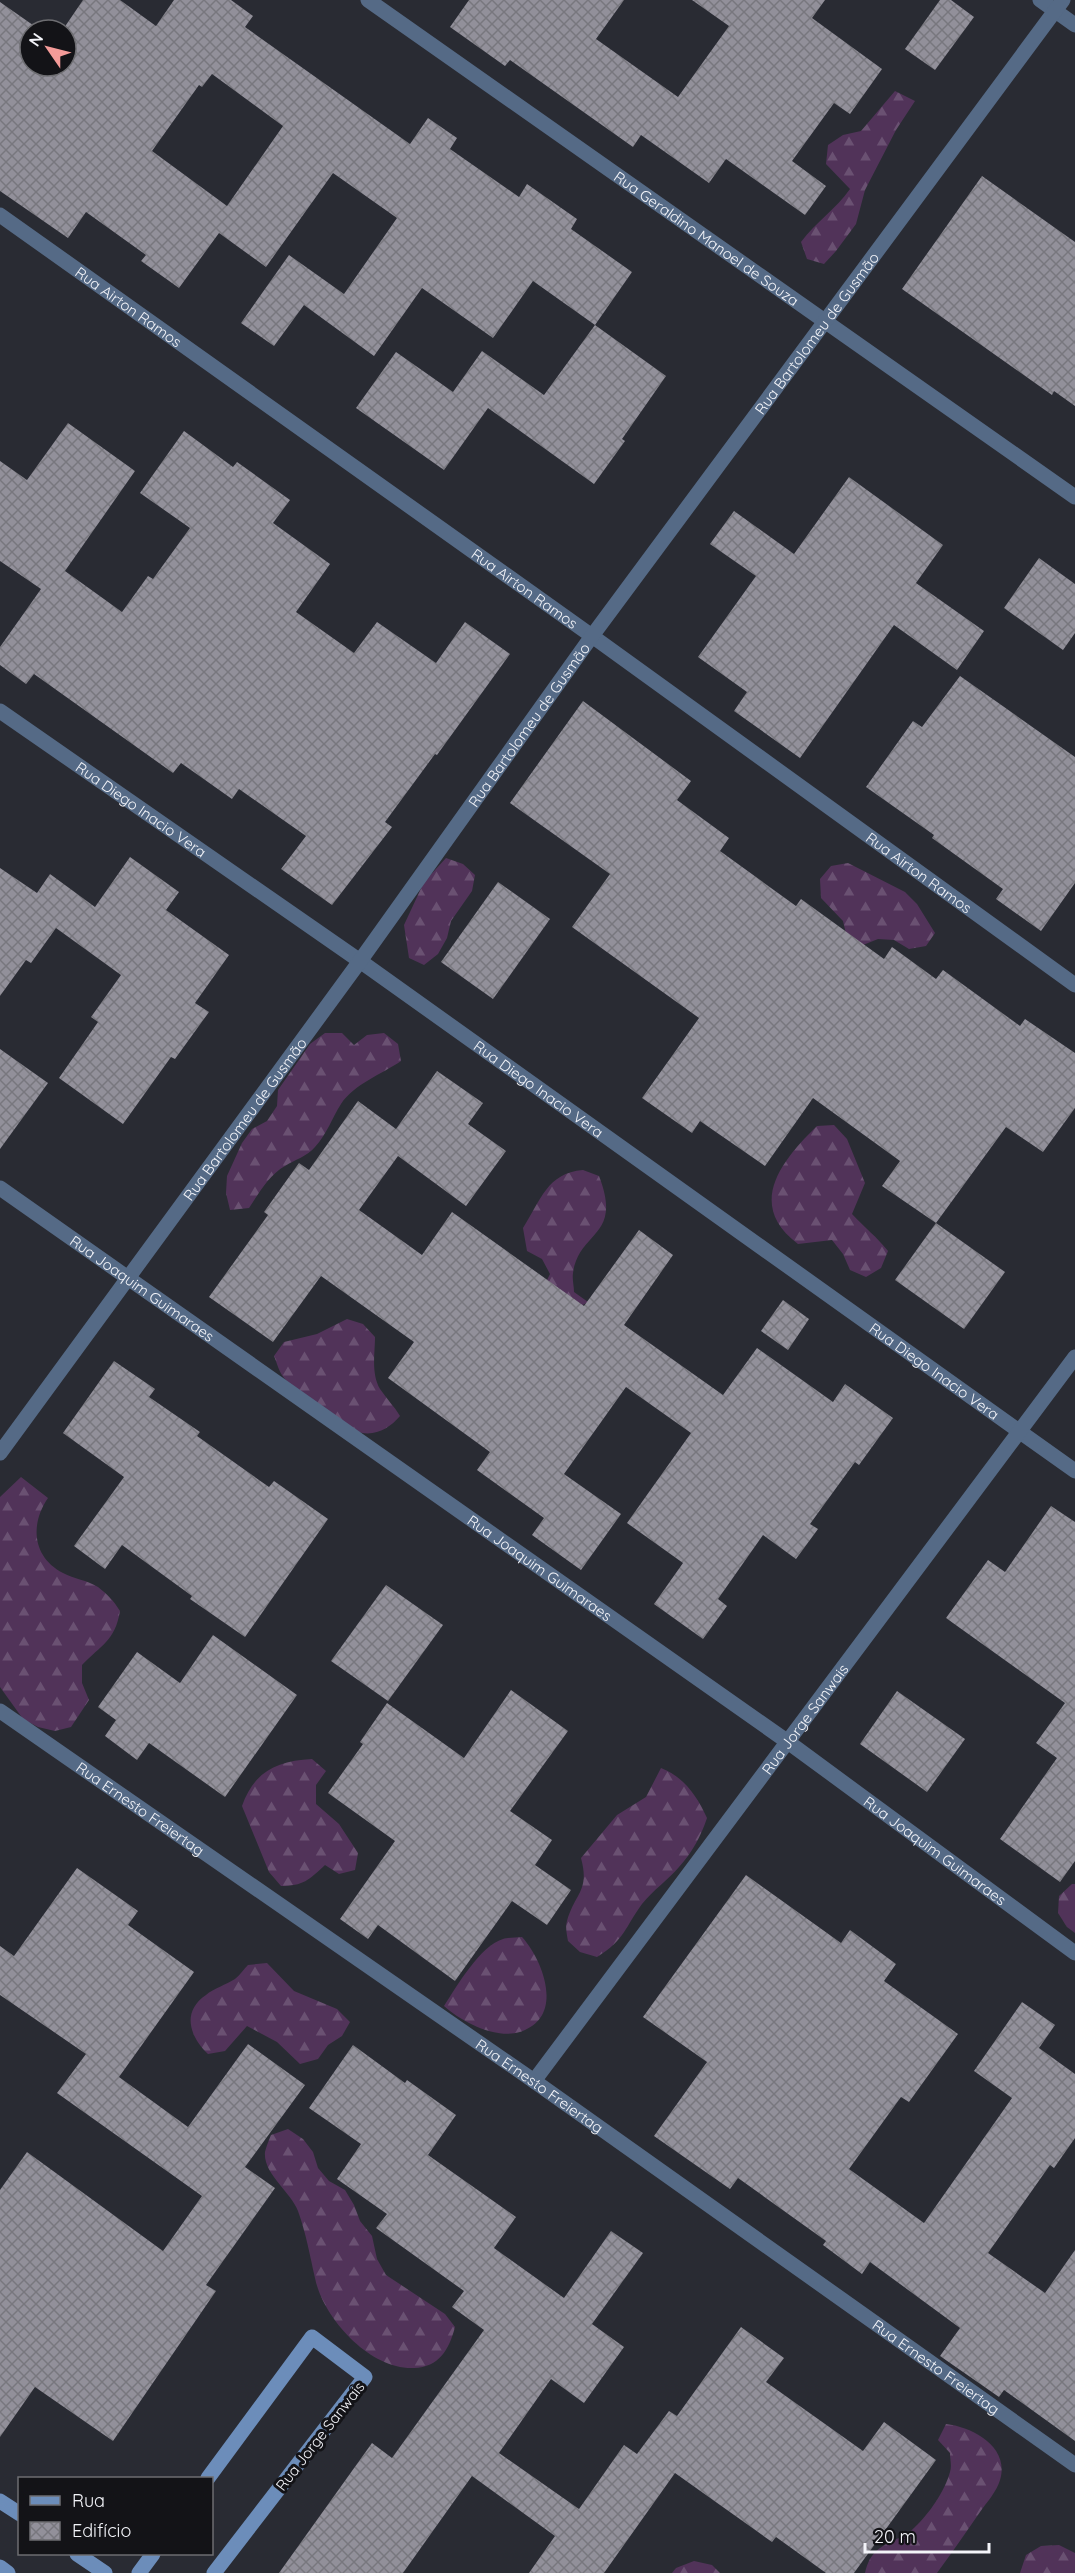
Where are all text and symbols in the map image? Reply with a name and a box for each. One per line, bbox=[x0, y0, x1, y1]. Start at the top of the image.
north arrow bbox=[18, 18, 78, 78]
text: N bbox=[24, 29, 47, 50]
street label: Rua Geraldino Manoel de Souza bbox=[610, 166, 803, 310]
street label: Rua Bartolomeu de Gusmão bbox=[750, 248, 883, 418]
street label: Rua Airton Ramos bbox=[72, 262, 186, 351]
street label: Rua Airton Ramos bbox=[468, 544, 582, 633]
street label: Rua Bartolomeu de Gusmão bbox=[464, 639, 594, 810]
street label: Rua Diego Inacio Vera bbox=[72, 757, 210, 861]
street label: Rua Airton Ramos bbox=[862, 828, 976, 917]
street label: Rua Bartolomeu de Gusmão bbox=[179, 1034, 310, 1204]
street label: Rua Diego Inacio Vera bbox=[470, 1036, 607, 1141]
street label: Rua Joaquim Guimaraes bbox=[66, 1231, 218, 1345]
street label: Rua Diego Inacio Vera bbox=[866, 1318, 1003, 1423]
street label: Rua Joaquim Guimaraes bbox=[464, 1510, 616, 1625]
street label: Rua Jorge Sanwais bbox=[757, 1660, 852, 1778]
street label: Rua Ernesto Freiertag bbox=[73, 1757, 208, 1859]
street label: Rua Joaquim Guimaraes bbox=[860, 1792, 1010, 1909]
street label: Rua Ernesto Freiertag bbox=[472, 2034, 607, 2137]
street label: Rua Ernesto Freiertag bbox=[869, 2315, 1004, 2418]
street label: Rua Jorge Sanwais bbox=[271, 2378, 369, 2494]
legend bbox=[18, 2477, 213, 2555]
text: Rua bbox=[72, 2489, 105, 2512]
scale bar bbox=[865, 2516, 990, 2554]
text: Edifício bbox=[72, 2519, 131, 2542]
text: 20 m bbox=[874, 2525, 916, 2548]

